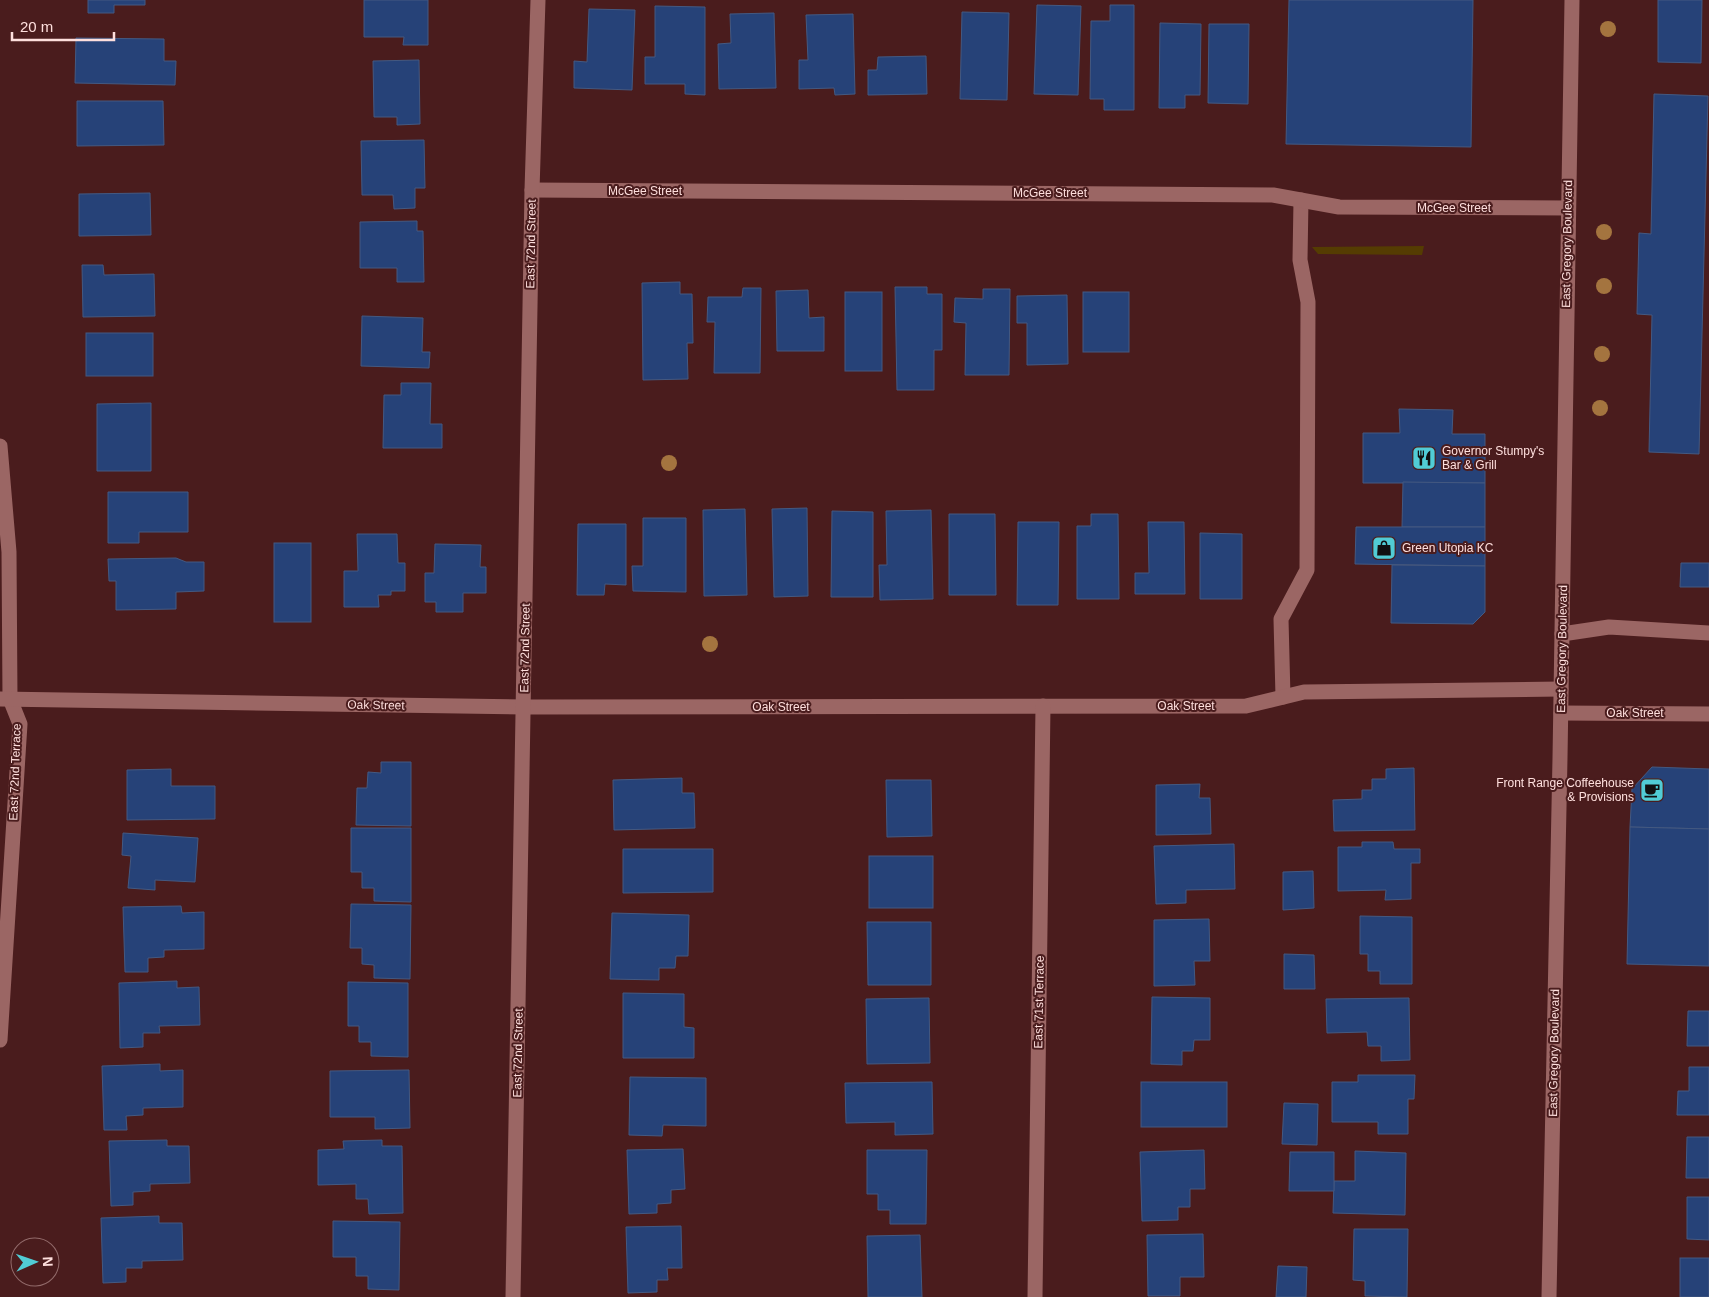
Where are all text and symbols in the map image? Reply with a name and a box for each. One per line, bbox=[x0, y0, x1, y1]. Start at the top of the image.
scale bar bbox=[12, 10, 115, 42]
text: 20 m bbox=[20, 18, 53, 35]
street label: East Gregory Boulevard bbox=[1559, 180, 1575, 308]
street label: McGee Street bbox=[608, 184, 683, 198]
street label: McGee Street bbox=[1013, 186, 1088, 200]
street label: East 72nd Street bbox=[523, 199, 539, 289]
street label: McGee Street bbox=[1417, 201, 1492, 215]
place label: Governor Stumpy's Bar & Grill bbox=[1442, 444, 1544, 472]
restaurant icon: Governor Stumpy's Bar & Grill bbox=[1411, 445, 1437, 471]
shop icon: Green Utopia KC bbox=[1371, 535, 1397, 561]
place label: Green Utopia KC bbox=[1402, 541, 1494, 555]
street label: East Gregory Boulevard bbox=[1554, 585, 1570, 713]
street label: East 72nd Street bbox=[517, 603, 533, 693]
street label: Oak Street bbox=[347, 698, 405, 713]
street label: Oak Street bbox=[1157, 699, 1215, 713]
street label: Oak Street bbox=[752, 700, 810, 714]
street label: Oak Street bbox=[1606, 706, 1664, 720]
street label: East 72nd Terrace bbox=[6, 723, 24, 821]
place label: Front Range Coffeehouse & Provisions bbox=[1496, 776, 1634, 804]
cafe icon: Front Range Coffeehouse & Provisions bbox=[1639, 777, 1665, 803]
street label: East 71st Terrace bbox=[1031, 955, 1047, 1049]
street label: East Gregory Boulevard bbox=[1546, 989, 1562, 1117]
street label: East 72nd Street bbox=[510, 1008, 526, 1098]
north arrow bbox=[10, 1237, 60, 1287]
text: N bbox=[40, 1256, 56, 1267]

